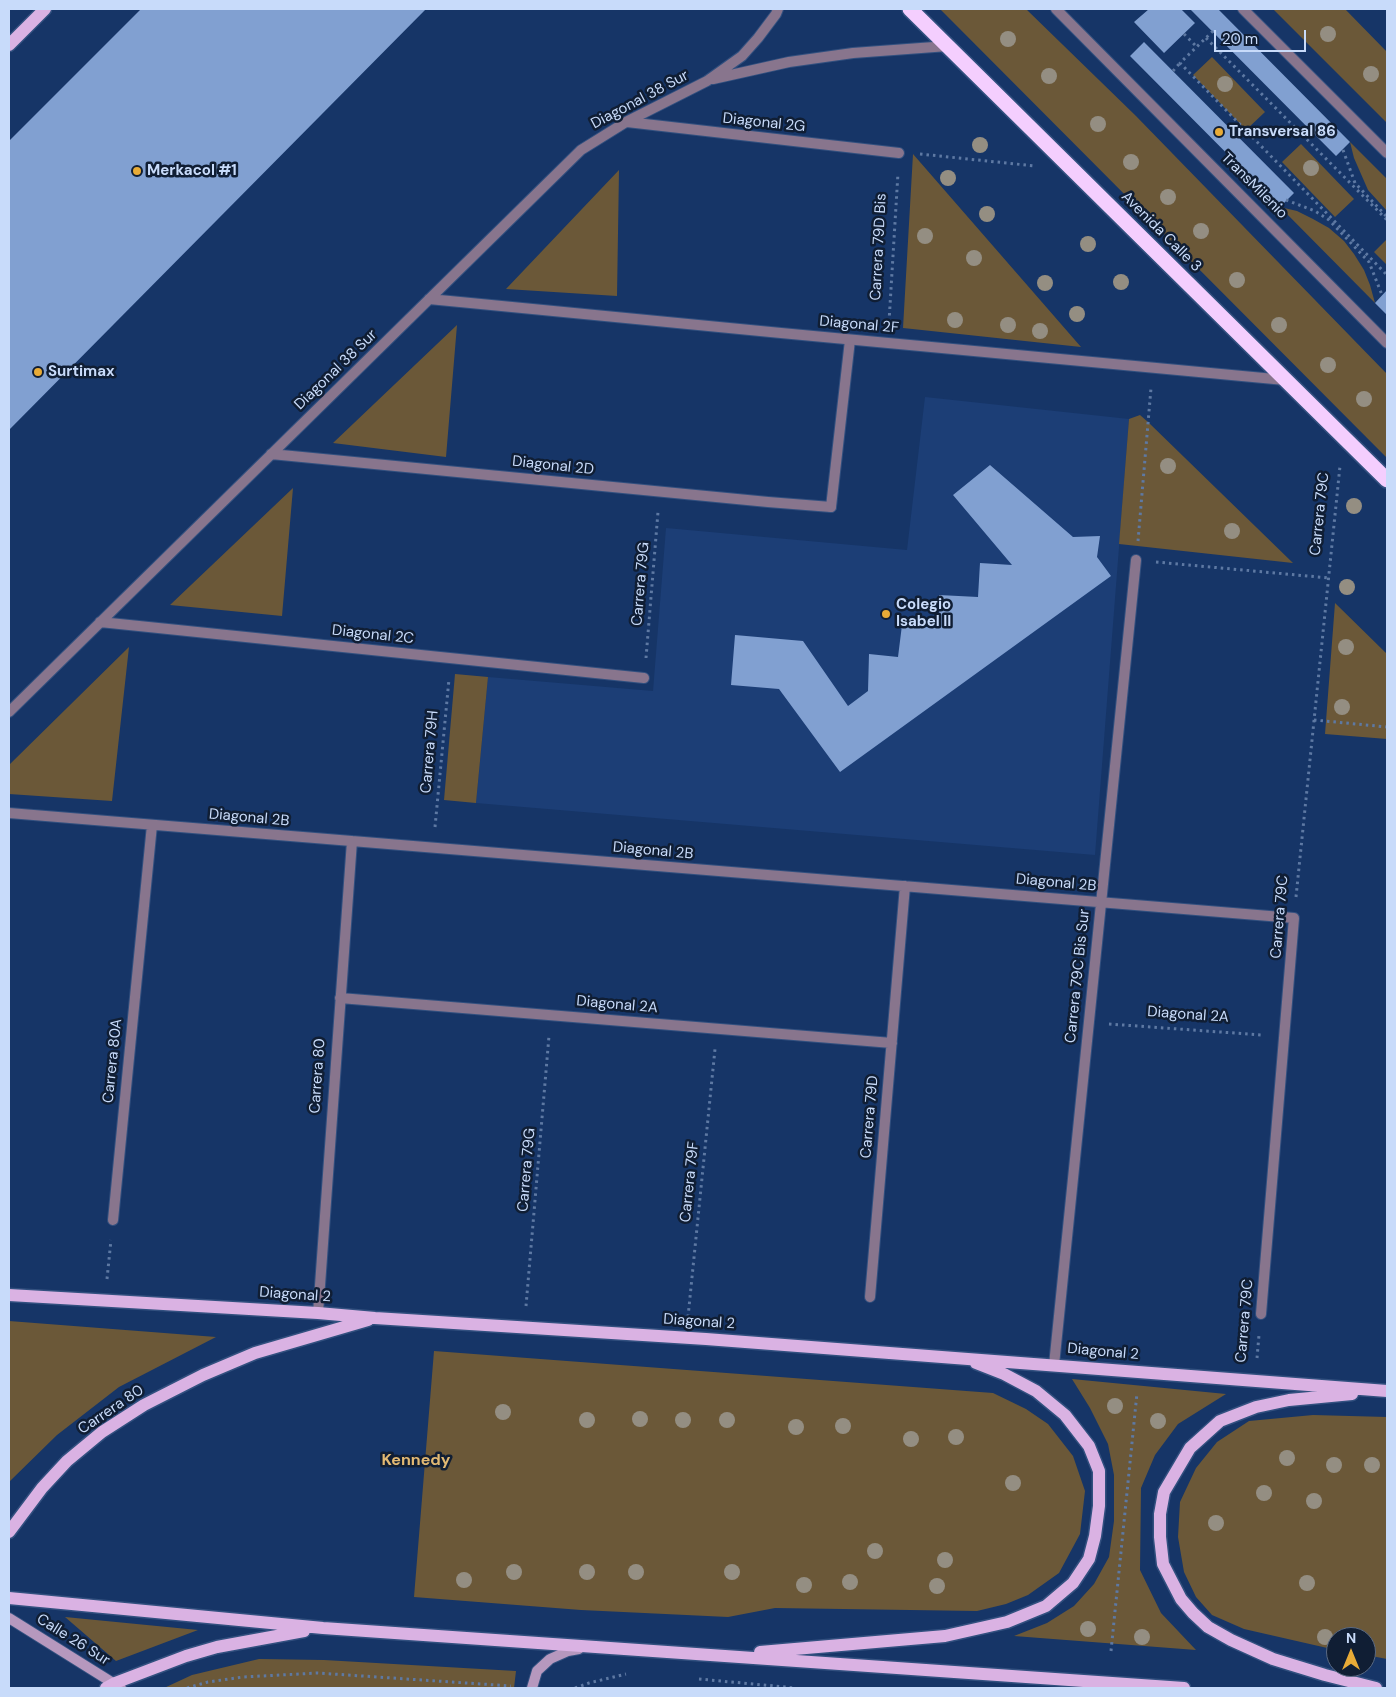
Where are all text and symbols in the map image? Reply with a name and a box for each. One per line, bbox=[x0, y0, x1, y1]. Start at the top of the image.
scale bar bbox=[1216, 20, 1308, 52]
text: 20 m bbox=[1222, 29, 1258, 49]
street label: Diagonal 38 Sur bbox=[588, 67, 692, 133]
street label: Diagonal 2G bbox=[722, 110, 806, 136]
place label: Transversal 86 bbox=[1229, 123, 1336, 141]
marker: Transversal 86 bbox=[1213, 126, 1225, 138]
street label: TransMilenio bbox=[1217, 149, 1291, 223]
place label: Merkacol #1 bbox=[147, 162, 237, 180]
marker: Merkacol #1 bbox=[131, 165, 143, 177]
street label: Avenida Calle 3 bbox=[1117, 188, 1205, 276]
street label: Carrera 79D Bis bbox=[867, 193, 891, 301]
street label: Diagonal 2F bbox=[818, 313, 900, 337]
street label: Diagonal 38 Sur bbox=[291, 326, 381, 414]
place label: Surtimax bbox=[48, 363, 115, 381]
marker: Surtimax bbox=[32, 366, 44, 378]
street label: Diagonal 2D bbox=[511, 453, 595, 479]
street label: Carrera 79C bbox=[1307, 471, 1333, 557]
street label: Carrera 79G bbox=[628, 541, 654, 627]
place label: Colegio Isabel II bbox=[896, 596, 951, 631]
marker: Colegio Isabel II bbox=[880, 608, 892, 620]
street label: Diagonal 2C bbox=[331, 622, 415, 648]
street label: Carrera 79H bbox=[417, 710, 443, 794]
street label: Diagonal 2B bbox=[208, 806, 290, 830]
street label: Diagonal 2B bbox=[612, 839, 694, 863]
street label: Diagonal 2B bbox=[1015, 871, 1097, 895]
street label: Carrera 79C bbox=[1267, 875, 1293, 959]
street label: Carrera 79C Bis Sur bbox=[1062, 908, 1094, 1044]
street label: Diagonal 2A bbox=[575, 992, 659, 1018]
street label: Diagonal 2A bbox=[1147, 1003, 1229, 1027]
street label: Carrera 80A bbox=[100, 1018, 126, 1104]
street label: Carrera 80 bbox=[306, 1038, 330, 1114]
street label: Carrera 79D bbox=[857, 1075, 883, 1159]
street label: Carrera 79G bbox=[514, 1127, 540, 1213]
street label: Carrera 79F bbox=[677, 1141, 703, 1223]
street label: Carrera 79C bbox=[1232, 1279, 1258, 1363]
street label: Diagonal 2 bbox=[259, 1284, 331, 1306]
street label: Diagonal 2 bbox=[663, 1311, 735, 1333]
street label: Diagonal 2 bbox=[1066, 1340, 1140, 1364]
street label: Carrera 80 bbox=[75, 1381, 147, 1439]
district label: Kennedy bbox=[382, 1451, 450, 1471]
street label: Calle 26 Sur bbox=[33, 1610, 113, 1670]
north arrow bbox=[1326, 1627, 1376, 1677]
text: N bbox=[1346, 1629, 1356, 1647]

